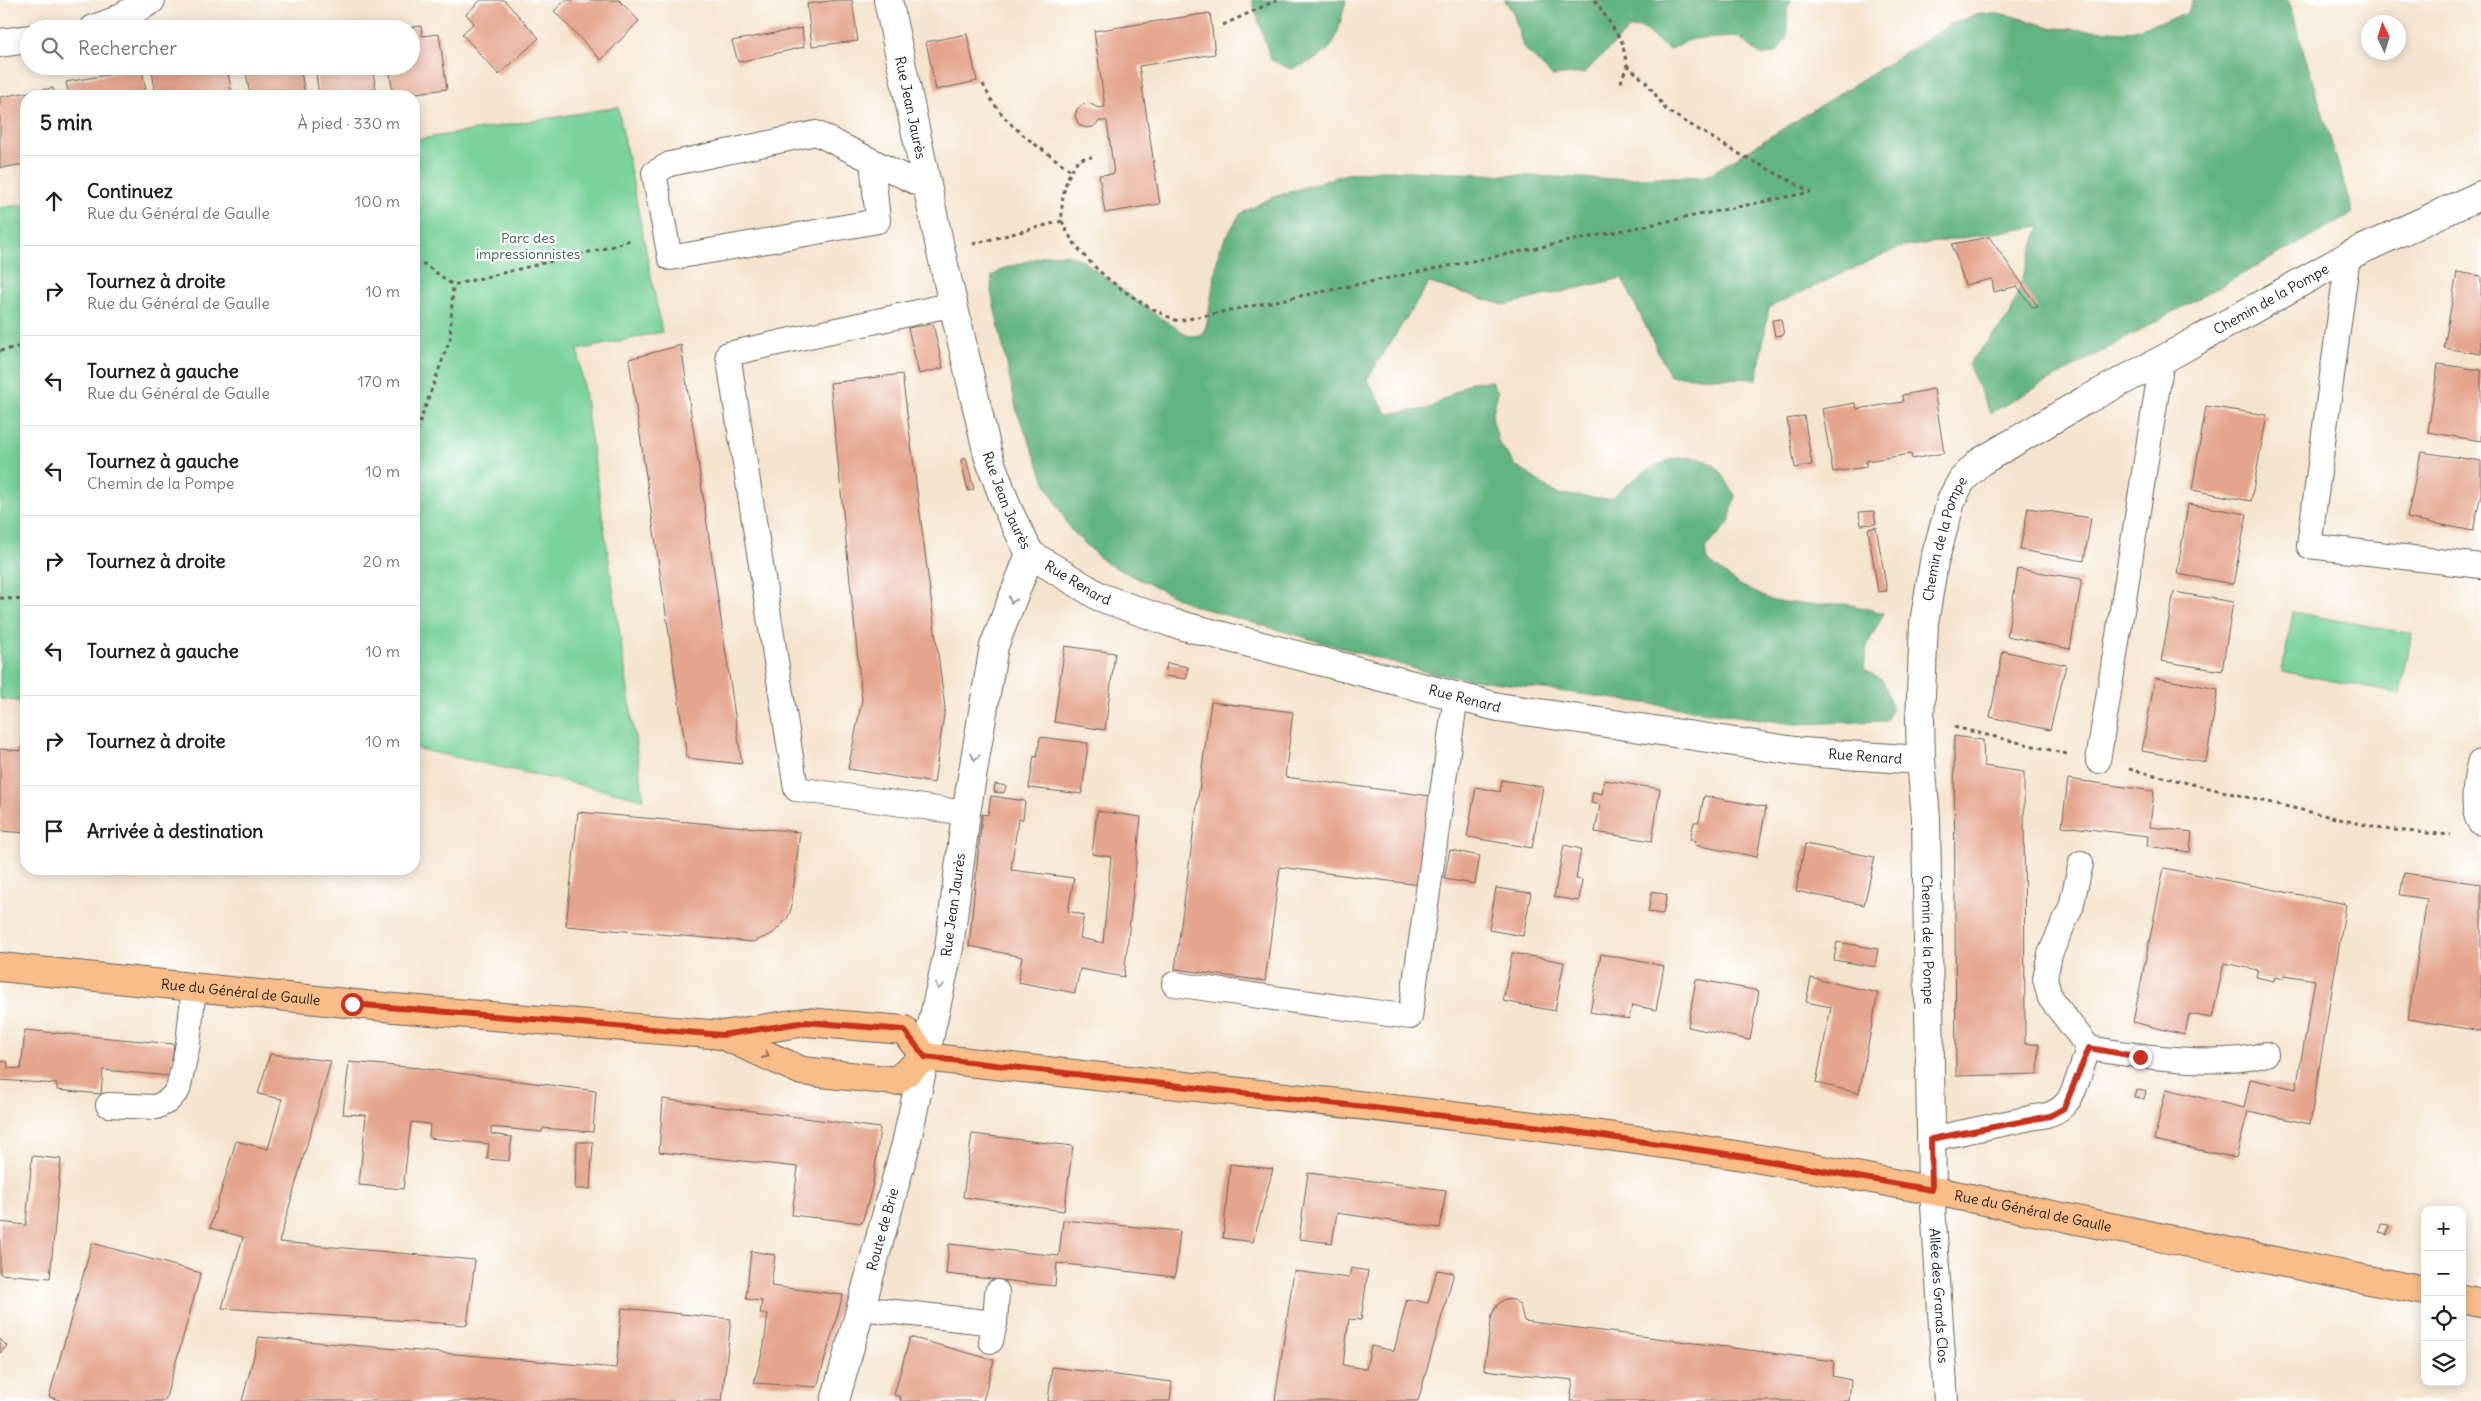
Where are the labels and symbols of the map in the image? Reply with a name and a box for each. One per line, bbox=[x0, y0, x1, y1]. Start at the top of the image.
north arrow bbox=[2361, 15, 2406, 60]
street label: Rue Jean Jaurès bbox=[891, 55, 930, 161]
park label: Parc des impressionnistes bbox=[476, 229, 580, 263]
street label: Chemin de la Pompe bbox=[2210, 260, 2332, 338]
street label: Rue Jean Jaurès bbox=[978, 449, 1035, 552]
street label: Chemin de la Pompe bbox=[1919, 473, 1971, 602]
street label: Rue Renard bbox=[1042, 556, 1113, 609]
one-way arrow bbox=[1008, 595, 1018, 603]
street label: Rue Renard bbox=[1427, 680, 1503, 716]
street label: Rue Renard bbox=[1828, 745, 1903, 768]
one-way arrow bbox=[971, 753, 981, 761]
street label: Rue Jean Jaurès bbox=[937, 852, 969, 958]
street label: Chemin de la Pompe bbox=[1918, 875, 1938, 1005]
street label: Rue du Général de Gaulle bbox=[160, 975, 321, 1009]
one-way arrow bbox=[934, 982, 945, 991]
route start bbox=[341, 993, 364, 1016]
route end bbox=[2129, 1046, 2152, 1069]
one-way arrow bbox=[761, 1049, 770, 1060]
street label: Route de Brie bbox=[862, 1186, 902, 1273]
street label: Rue du Général de Gaulle bbox=[1953, 1186, 2113, 1236]
street label: Allée des Grands Clos bbox=[1925, 1228, 1952, 1364]

